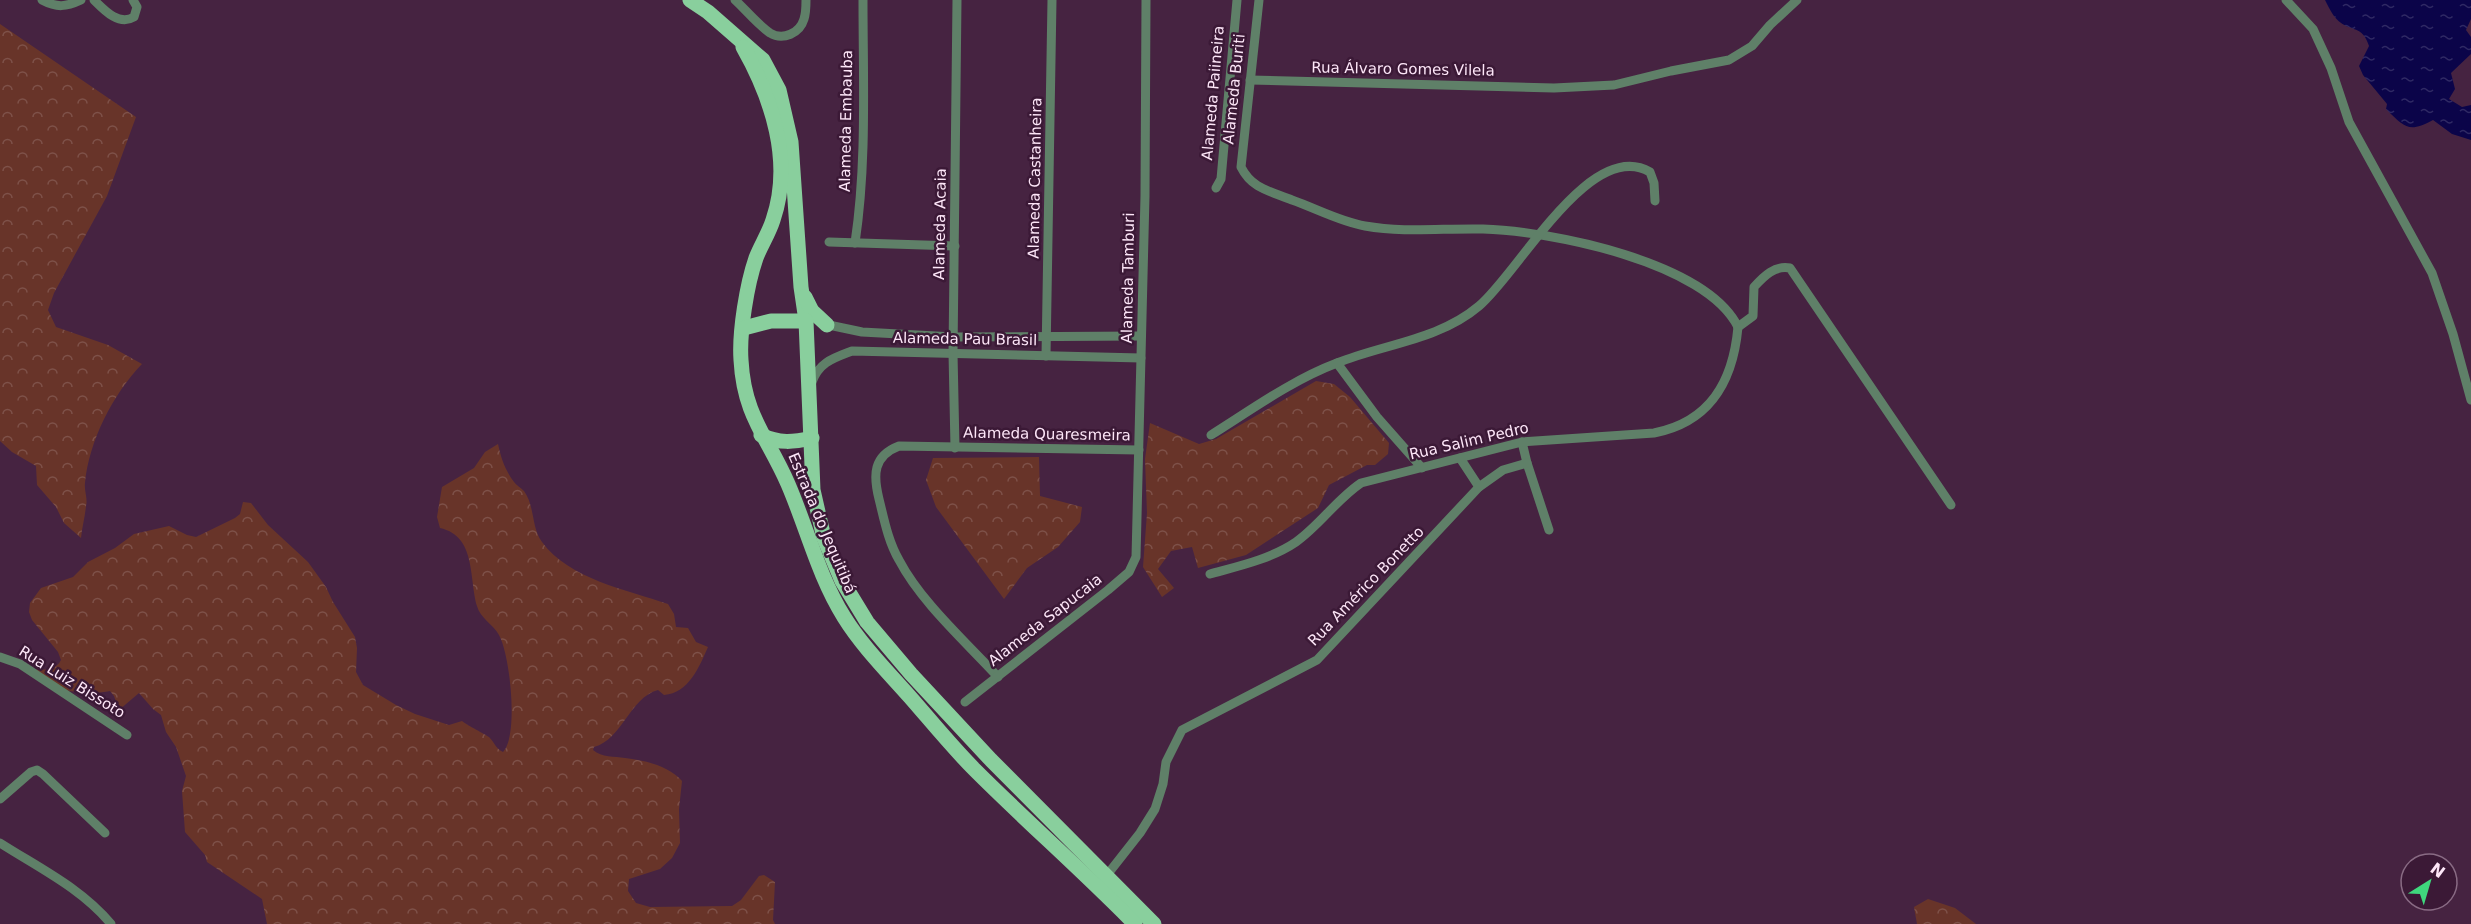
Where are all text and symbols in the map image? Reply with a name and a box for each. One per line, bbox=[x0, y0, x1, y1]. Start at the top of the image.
street label: Alameda Paiineira bbox=[1198, 25, 1228, 161]
street label: Alameda Buriti bbox=[1219, 33, 1249, 145]
street label: Alameda Embauba bbox=[836, 50, 856, 192]
street label: Rua Álvaro Gomes Vilela bbox=[1311, 57, 1495, 80]
street label: Alameda Castanheira bbox=[1025, 97, 1045, 259]
street label: Alameda Acaia bbox=[930, 168, 950, 280]
street label: Alameda Tamburi bbox=[1118, 212, 1138, 344]
street label: Alameda Pau Brasil bbox=[893, 329, 1037, 349]
street label: Rua Salim Pedro bbox=[1408, 419, 1530, 463]
street label: Alameda Quaresmeira bbox=[963, 424, 1131, 444]
street label: Estrada do Jequitibá bbox=[784, 450, 860, 596]
street label: Rua Américo Bonetto bbox=[1304, 523, 1428, 649]
street label: Alameda Sapucaia bbox=[985, 570, 1105, 670]
street label: Rua Luiz Bissoto bbox=[16, 642, 128, 722]
north arrow bbox=[2399, 852, 2459, 912]
text: N bbox=[2427, 859, 2449, 882]

